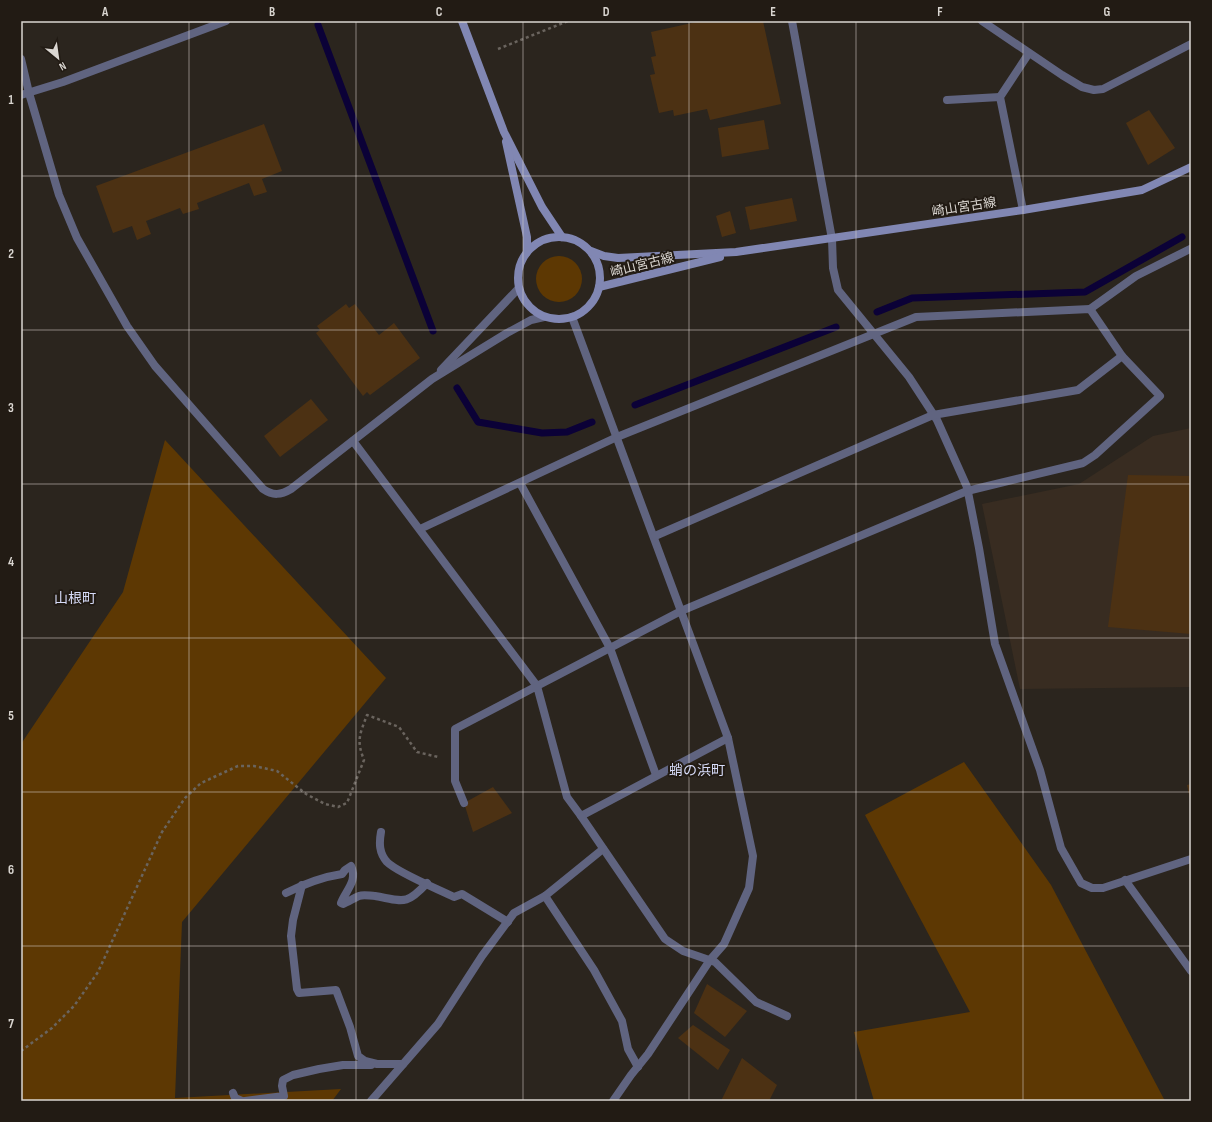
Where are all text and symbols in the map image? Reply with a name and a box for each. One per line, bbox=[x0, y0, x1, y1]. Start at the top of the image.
text: A bbox=[101, 4, 109, 20]
text: B bbox=[269, 4, 275, 20]
text: C bbox=[436, 4, 443, 20]
text: D bbox=[603, 4, 610, 20]
text: E bbox=[770, 4, 776, 20]
text: F bbox=[937, 4, 943, 20]
text: G bbox=[1104, 4, 1111, 20]
north arrow bbox=[38, 38, 78, 78]
text: N bbox=[57, 59, 68, 73]
text: 1 bbox=[8, 92, 14, 108]
street label: 崎山宮古線 bbox=[931, 194, 997, 220]
text: 2 bbox=[8, 246, 14, 262]
street label: 崎山宮古線 bbox=[609, 249, 675, 281]
text: 3 bbox=[8, 400, 14, 416]
text: 4 bbox=[8, 554, 14, 570]
district label: 山根町 bbox=[54, 590, 96, 607]
text: 5 bbox=[8, 708, 14, 724]
district label: 蛸の浜町 bbox=[669, 762, 725, 779]
text: 6 bbox=[8, 862, 14, 878]
text: 7 bbox=[8, 1016, 14, 1032]

